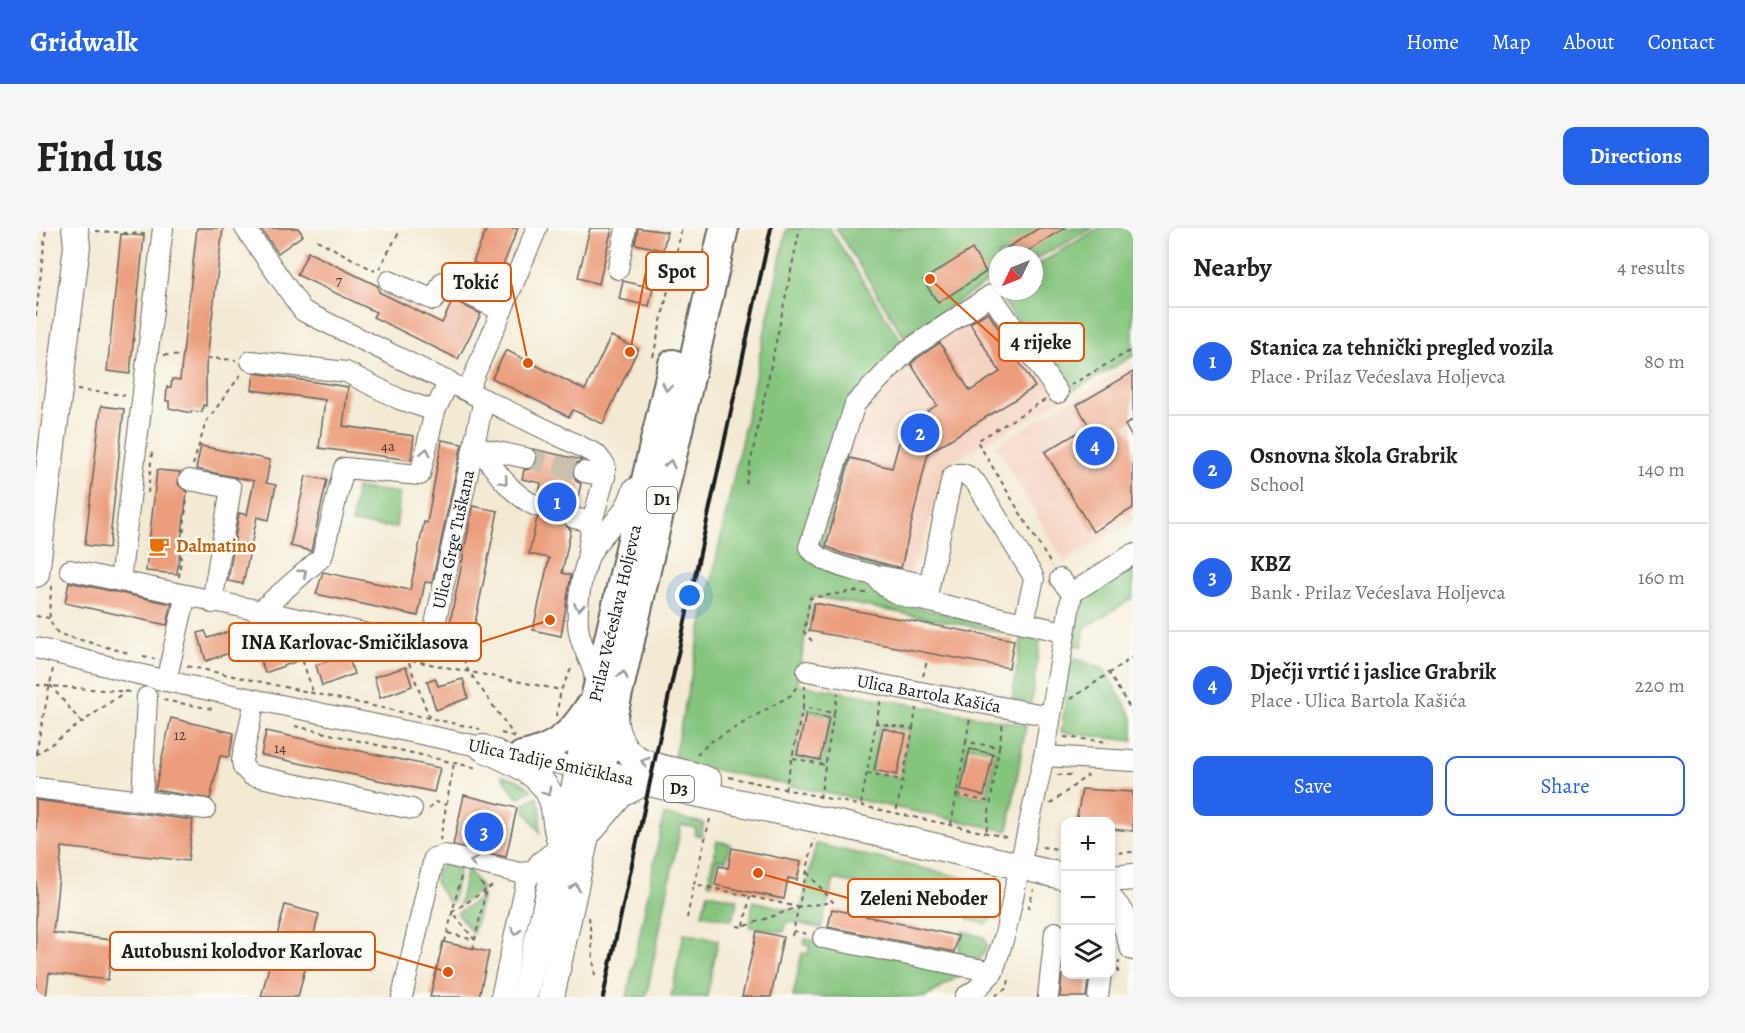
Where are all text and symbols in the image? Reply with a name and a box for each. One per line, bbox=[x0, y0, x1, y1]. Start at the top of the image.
text: Gridwalk bbox=[30, 23, 138, 61]
text: Home bbox=[1406, 28, 1459, 56]
text: Map bbox=[1492, 28, 1530, 56]
text: About bbox=[1563, 28, 1615, 56]
text: Contact bbox=[1648, 28, 1715, 56]
button: Directions bbox=[1563, 127, 1709, 185]
text: Find us bbox=[36, 128, 163, 185]
north arrow bbox=[989, 246, 1043, 300]
text: Nearby bbox=[1193, 250, 1272, 285]
callout: Spot bbox=[646, 252, 708, 290]
text: 4 results bbox=[1617, 254, 1685, 281]
text: Spot bbox=[658, 258, 697, 285]
callout: Tokić bbox=[442, 263, 511, 301]
text: Tokić bbox=[453, 269, 499, 296]
house number: 7 bbox=[336, 271, 343, 291]
callout: 4 rijeke bbox=[999, 323, 1084, 361]
text: 4 rijeke bbox=[1011, 329, 1071, 356]
text: Stanica za tehnički pregled vozila bbox=[1250, 333, 1554, 363]
text: 1 bbox=[1209, 348, 1216, 375]
text: 80 m bbox=[1644, 348, 1685, 375]
text: Place · Prilaz Većeslava Holjevca bbox=[1250, 363, 1506, 390]
one-way arrow bbox=[662, 382, 675, 392]
pin: 2 bbox=[900, 410, 940, 456]
pin: 4 bbox=[1076, 424, 1114, 468]
house number: 4a bbox=[381, 436, 395, 456]
text: Osnovna škola Grabrik bbox=[1250, 441, 1457, 471]
one-way arrow bbox=[418, 447, 431, 457]
text: 2 bbox=[1208, 456, 1217, 483]
text: 140 m bbox=[1638, 456, 1685, 483]
one-way arrow bbox=[663, 459, 676, 469]
street label: Ulica Grge Tuškana bbox=[427, 467, 480, 611]
text: School bbox=[1250, 471, 1304, 498]
one-way arrow bbox=[497, 474, 508, 485]
pin: 1 bbox=[538, 480, 576, 524]
road number: D1 bbox=[647, 487, 677, 513]
street label: Prilaz Većeslava Holjevca bbox=[583, 521, 647, 704]
cafe icon: Dalmatino bbox=[147, 534, 171, 558]
place label: Dalmatino bbox=[176, 534, 256, 558]
text: KBZ bbox=[1250, 549, 1291, 579]
text: 3 bbox=[1208, 564, 1217, 591]
text: 160 m bbox=[1638, 564, 1685, 591]
one-way arrow bbox=[296, 570, 307, 581]
text: Bank · Prilaz Većeslava Holjevca bbox=[1250, 579, 1506, 606]
your location bbox=[675, 581, 704, 610]
one-way arrow bbox=[573, 603, 585, 612]
callout: INA Karlovac-Smičiklasova bbox=[229, 623, 481, 661]
text: INA Karlovac-Smičiklasova bbox=[241, 629, 469, 656]
text: Dječji vrtić i jaslice Grabrik bbox=[1250, 657, 1496, 687]
street label: Ulica Bartola Kašića bbox=[855, 668, 1004, 719]
one-way arrow bbox=[616, 670, 629, 680]
text: 4 bbox=[1208, 672, 1217, 699]
text: 220 m bbox=[1635, 672, 1685, 699]
text: Place · Ulica Bartola Kašića bbox=[1250, 687, 1467, 714]
house number: 12 bbox=[174, 725, 186, 745]
street label: Ulica Tadije Smičiklasa bbox=[466, 733, 637, 791]
house number: 14 bbox=[274, 738, 286, 758]
one-way arrow bbox=[640, 756, 651, 769]
button: Save bbox=[1193, 756, 1433, 816]
button: Share bbox=[1445, 756, 1685, 816]
road number: D3 bbox=[664, 776, 694, 802]
one-way arrow bbox=[540, 786, 551, 796]
pin: 3 bbox=[464, 810, 504, 854]
map controls bbox=[1061, 817, 1115, 979]
button: + bbox=[1061, 817, 1115, 871]
one-way arrow bbox=[469, 856, 479, 869]
button: − bbox=[1061, 871, 1115, 925]
callout: Zeleni Neboder bbox=[848, 879, 1000, 917]
one-way arrow bbox=[568, 882, 581, 892]
text: Zeleni Neboder bbox=[860, 885, 988, 912]
one-way arrow bbox=[510, 925, 523, 935]
button: layers bbox=[1061, 925, 1115, 979]
callout: Autobusni kolodvor Karlovac bbox=[110, 932, 375, 970]
text: Autobusni kolodvor Karlovac bbox=[121, 938, 362, 965]

